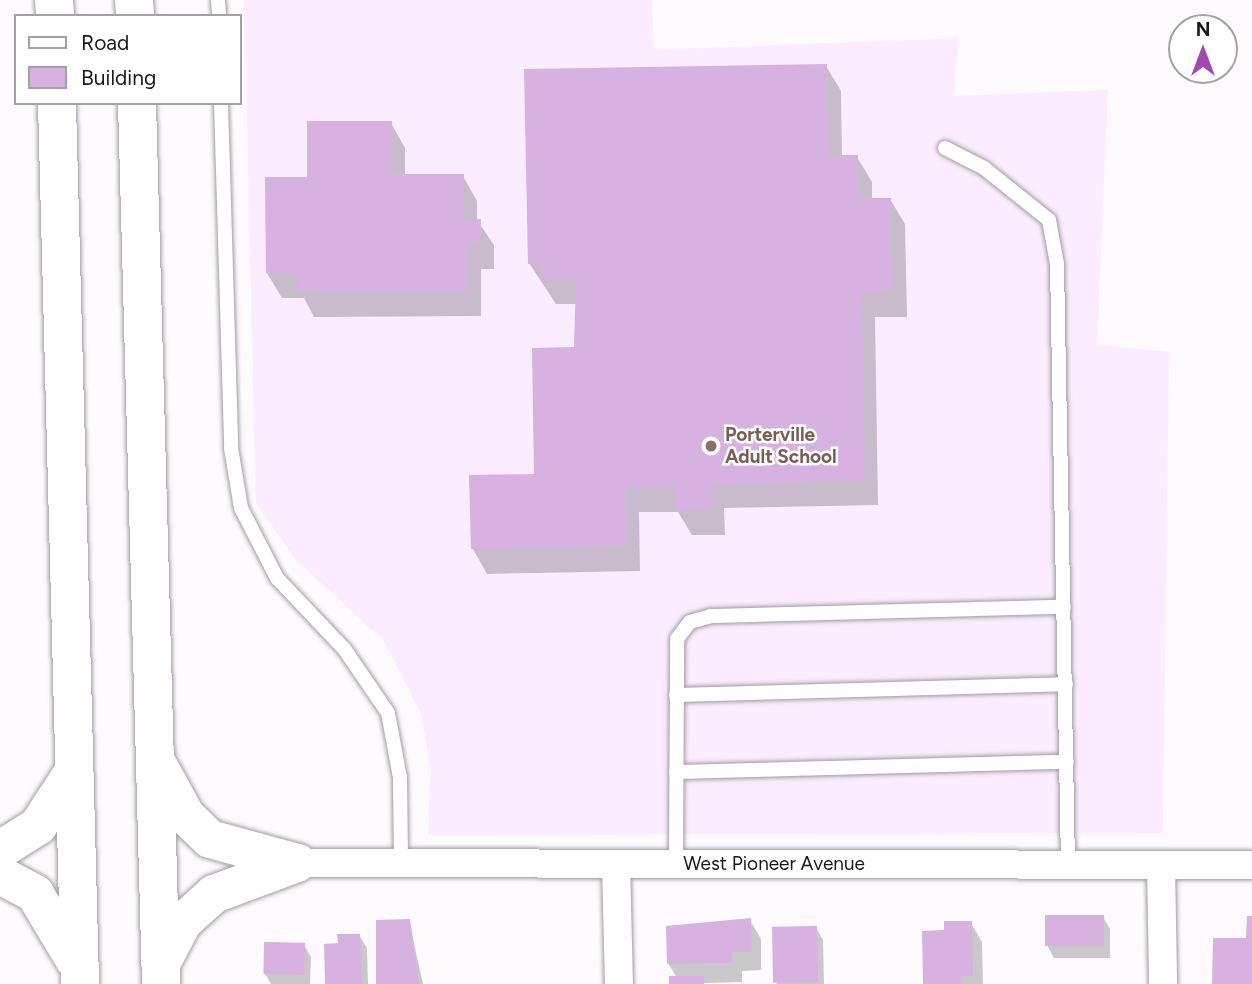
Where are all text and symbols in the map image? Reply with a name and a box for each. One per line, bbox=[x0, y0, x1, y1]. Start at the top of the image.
legend bbox=[14, 14, 242, 105]
north arrow bbox=[1168, 14, 1238, 84]
text: N bbox=[1196, 18, 1210, 41]
text: Road bbox=[81, 30, 129, 55]
text: Building bbox=[81, 65, 156, 90]
place label: Porterville Adult School bbox=[725, 424, 837, 468]
marker: Porterville Adult School bbox=[703, 438, 719, 454]
street label: West Pioneer Avenue bbox=[683, 853, 865, 875]

